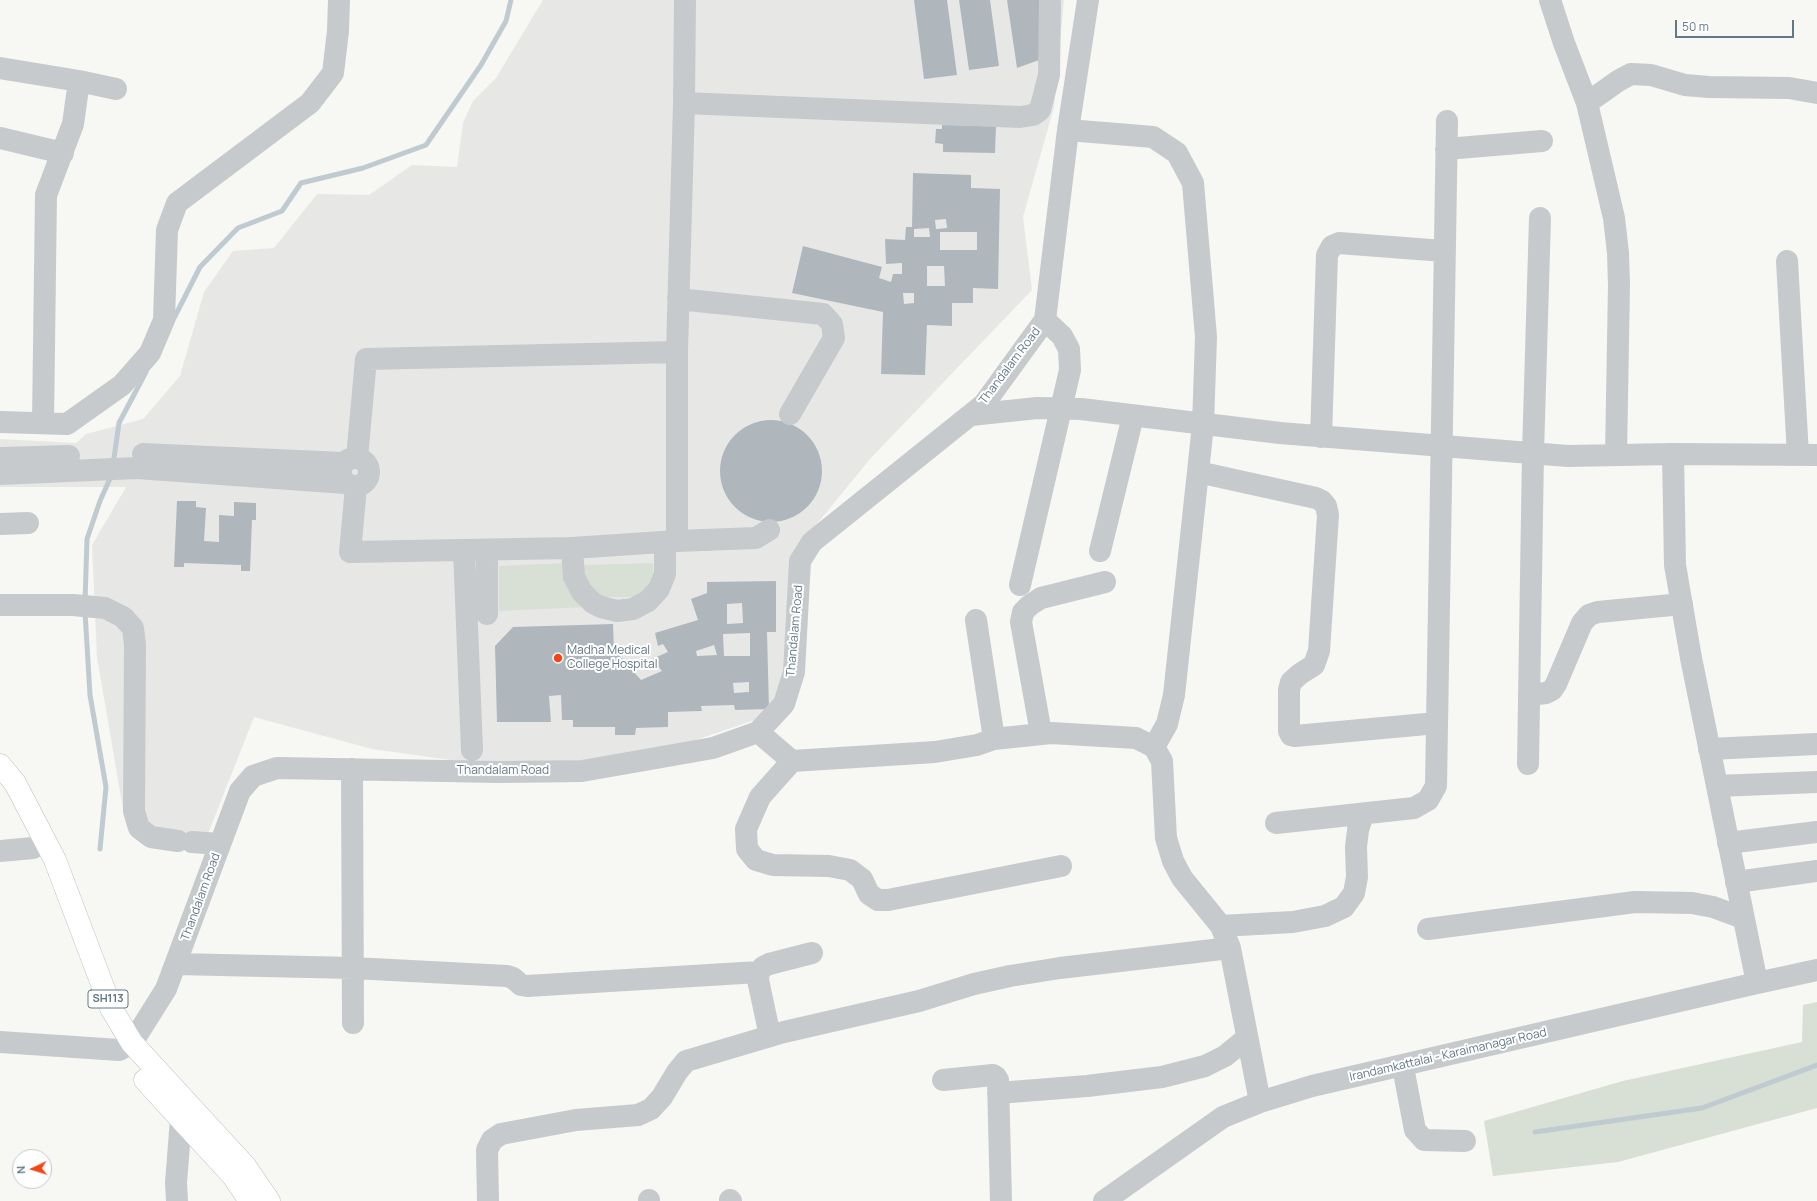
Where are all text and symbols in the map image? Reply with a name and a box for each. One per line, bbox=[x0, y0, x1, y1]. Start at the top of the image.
scale bar bbox=[1677, 12, 1796, 38]
text: 50 m bbox=[1682, 18, 1709, 35]
street label: Thandalam Road bbox=[976, 325, 1044, 407]
street label: Thandalam Road bbox=[784, 584, 806, 678]
place label: Madha Medical College Hospital bbox=[567, 644, 658, 672]
marker: Madha Medical College Hospital bbox=[552, 652, 564, 664]
street label: Thandalam Road bbox=[457, 764, 549, 778]
street label: Thandalam Road bbox=[178, 851, 224, 943]
road number: SH113 bbox=[88, 990, 128, 1008]
street label: Irandamkattalai - Karaimanagar Road bbox=[1348, 1025, 1548, 1085]
north arrow bbox=[12, 1149, 52, 1189]
text: N bbox=[13, 1165, 28, 1174]

